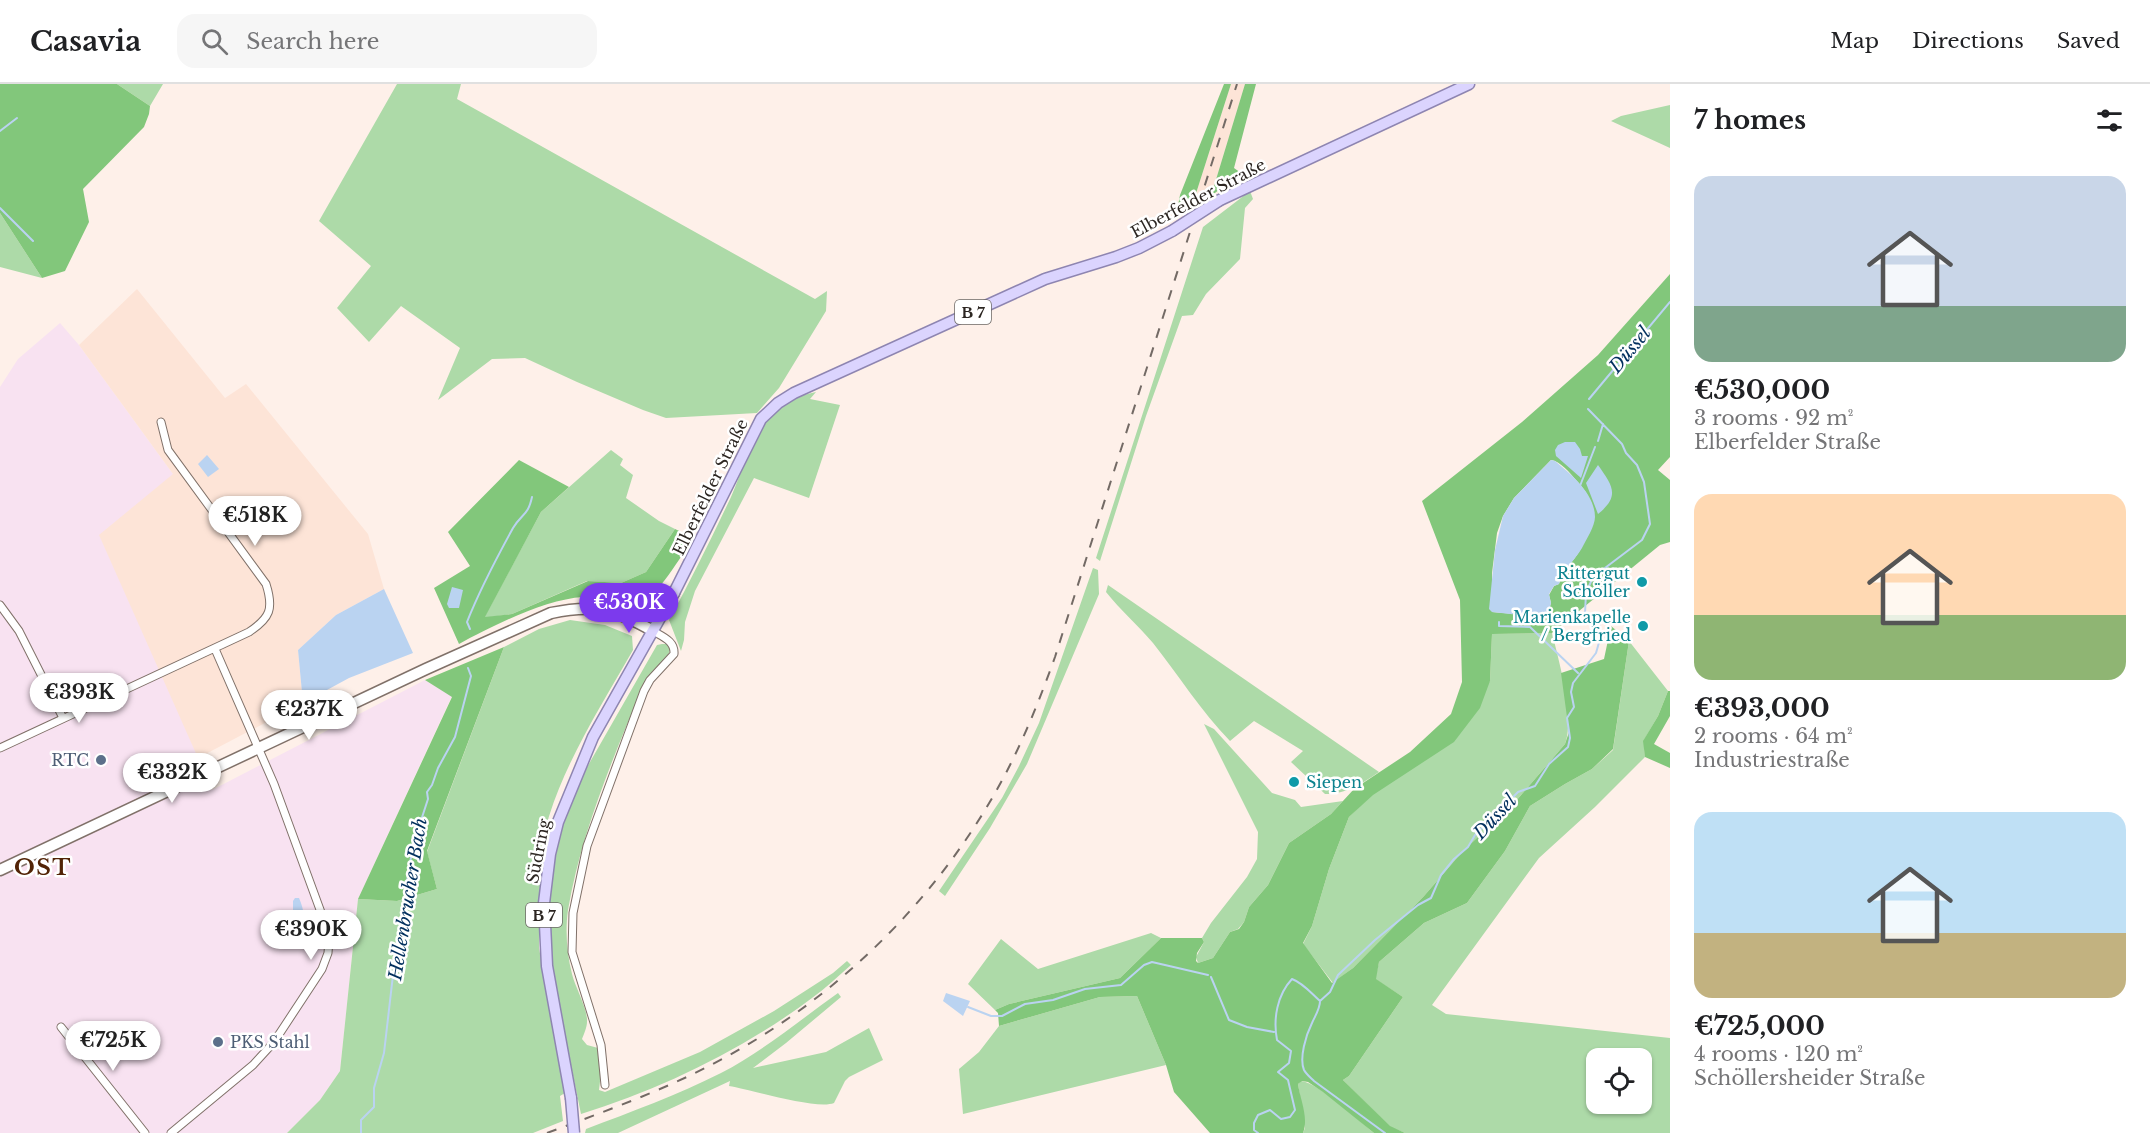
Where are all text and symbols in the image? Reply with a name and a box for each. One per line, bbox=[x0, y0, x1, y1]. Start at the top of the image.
search box bbox=[177, 14, 597, 68]
text: Casavia bbox=[30, 24, 141, 59]
icon: search bbox=[198, 25, 231, 58]
text: Search here bbox=[246, 28, 379, 55]
text: Map bbox=[1830, 28, 1879, 54]
text: Directions bbox=[1912, 28, 2024, 54]
text: Saved bbox=[2057, 28, 2120, 54]
text: 7 homes bbox=[1694, 104, 1806, 136]
icon: filters bbox=[2093, 104, 2126, 137]
street label: Elberfelder Straße bbox=[1127, 154, 1269, 242]
icon: home bbox=[1856, 215, 1964, 323]
road number: B 7 bbox=[955, 300, 991, 324]
water label: Düssel bbox=[1604, 322, 1656, 378]
text: €530,000 bbox=[1694, 374, 1830, 406]
text: 3 rooms · 92 m² bbox=[1694, 406, 1853, 430]
street label: Elberfelder Straße bbox=[668, 415, 752, 559]
text: Elberfelder Straße bbox=[1694, 430, 1881, 454]
pin: €518K bbox=[213, 496, 297, 547]
text: €518K bbox=[223, 503, 288, 527]
icon: home bbox=[1856, 533, 1964, 641]
place label: Rittergut Schöller bbox=[1557, 563, 1630, 601]
marker: Rittergut Schöller bbox=[1635, 575, 1649, 589]
pin: €530K bbox=[587, 583, 671, 634]
text: €530K bbox=[593, 590, 665, 614]
place label: Marienkapelle / Bergfried bbox=[1513, 607, 1631, 645]
marker: Marienkapelle / Bergfried bbox=[1636, 619, 1650, 633]
pin: €393K bbox=[37, 673, 121, 724]
text: €393K bbox=[44, 680, 114, 704]
pin: €237K bbox=[267, 690, 351, 741]
text: €393,000 bbox=[1694, 692, 1830, 724]
text: €237K bbox=[275, 697, 343, 721]
text: 2 rooms · 64 m² bbox=[1694, 724, 1853, 748]
text: Industriestraße bbox=[1694, 748, 1850, 772]
place label: RTC bbox=[51, 750, 89, 770]
marker: RTC bbox=[94, 753, 108, 767]
pin: €332K bbox=[130, 753, 214, 804]
text: €332K bbox=[137, 760, 207, 784]
place label: Siepen bbox=[1306, 772, 1362, 792]
marker: Siepen bbox=[1287, 775, 1301, 789]
water label: Düssel bbox=[1468, 790, 1521, 845]
water label: Hellenbrucher Bach bbox=[384, 816, 432, 983]
street label: Südring bbox=[522, 817, 554, 885]
icon: home bbox=[1856, 851, 1964, 959]
district label: OST bbox=[14, 854, 72, 881]
road number: B 7 bbox=[526, 903, 562, 927]
pin: €390K bbox=[269, 910, 353, 961]
text: €390K bbox=[275, 917, 348, 941]
text: €725,000 bbox=[1694, 1010, 1825, 1042]
pin: €725K bbox=[71, 1021, 155, 1072]
text: €725K bbox=[80, 1028, 146, 1052]
place label: PKS Stahl bbox=[230, 1032, 310, 1052]
marker: PKS Stahl bbox=[211, 1035, 225, 1049]
text: 4 rooms · 120 m² bbox=[1694, 1042, 1863, 1066]
map controls bbox=[1586, 1048, 1652, 1114]
button: locate bbox=[1586, 1048, 1652, 1114]
text: Schöllersheider Straße bbox=[1694, 1066, 1925, 1090]

